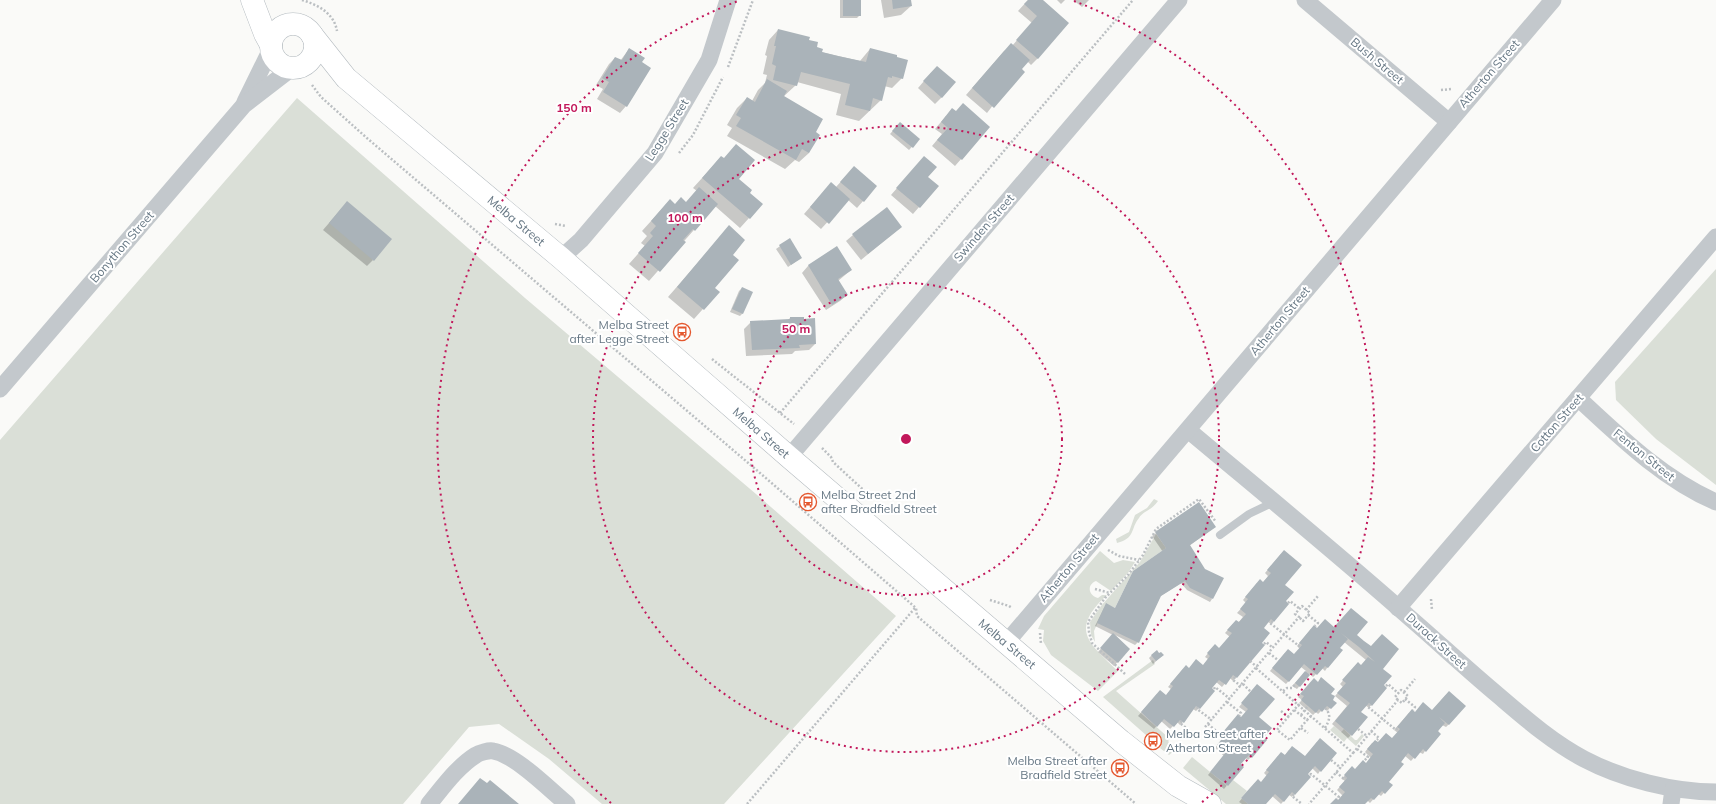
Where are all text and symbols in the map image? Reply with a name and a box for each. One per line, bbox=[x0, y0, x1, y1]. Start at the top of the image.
street label: Bush Street bbox=[1348, 34, 1407, 87]
street label: Atherton Street bbox=[1455, 37, 1522, 111]
street label: Legge Street bbox=[642, 96, 692, 164]
text: 150 m bbox=[556, 100, 592, 115]
street label: Swinden Street bbox=[950, 191, 1017, 265]
street label: Melba Street bbox=[485, 192, 548, 249]
street label: Bonython Street bbox=[86, 208, 157, 286]
text: 100 m bbox=[667, 210, 703, 225]
street label: Atherton Street bbox=[1246, 283, 1313, 358]
place label: Melba Street after Legge Street bbox=[570, 317, 669, 346]
text: 50 m bbox=[782, 321, 810, 336]
bus stop icon: Melba Street after Legge Street bbox=[672, 322, 692, 342]
street label: Cotton Street bbox=[1527, 390, 1586, 455]
street label: Melba Street bbox=[730, 404, 793, 461]
street label: Fenton Street bbox=[1611, 425, 1678, 484]
centre of rings bbox=[899, 432, 913, 446]
place label: Melba Street 2nd after Bradfield Street bbox=[821, 487, 937, 516]
bus stop icon: Melba Street 2nd after Bradfield Street bbox=[798, 492, 818, 512]
street label: Atherton Street bbox=[1035, 530, 1102, 605]
street label: Durack Street bbox=[1403, 610, 1470, 672]
street label: Melba Street bbox=[976, 615, 1039, 672]
place label: Melba Street after Atherton Street bbox=[1166, 726, 1266, 755]
bus stop icon: Melba Street after Atherton Street bbox=[1143, 731, 1163, 751]
place label: Melba Street after Bradfield Street bbox=[1007, 753, 1108, 782]
bus stop icon: Melba Street after Bradfield Street bbox=[1110, 758, 1130, 778]

